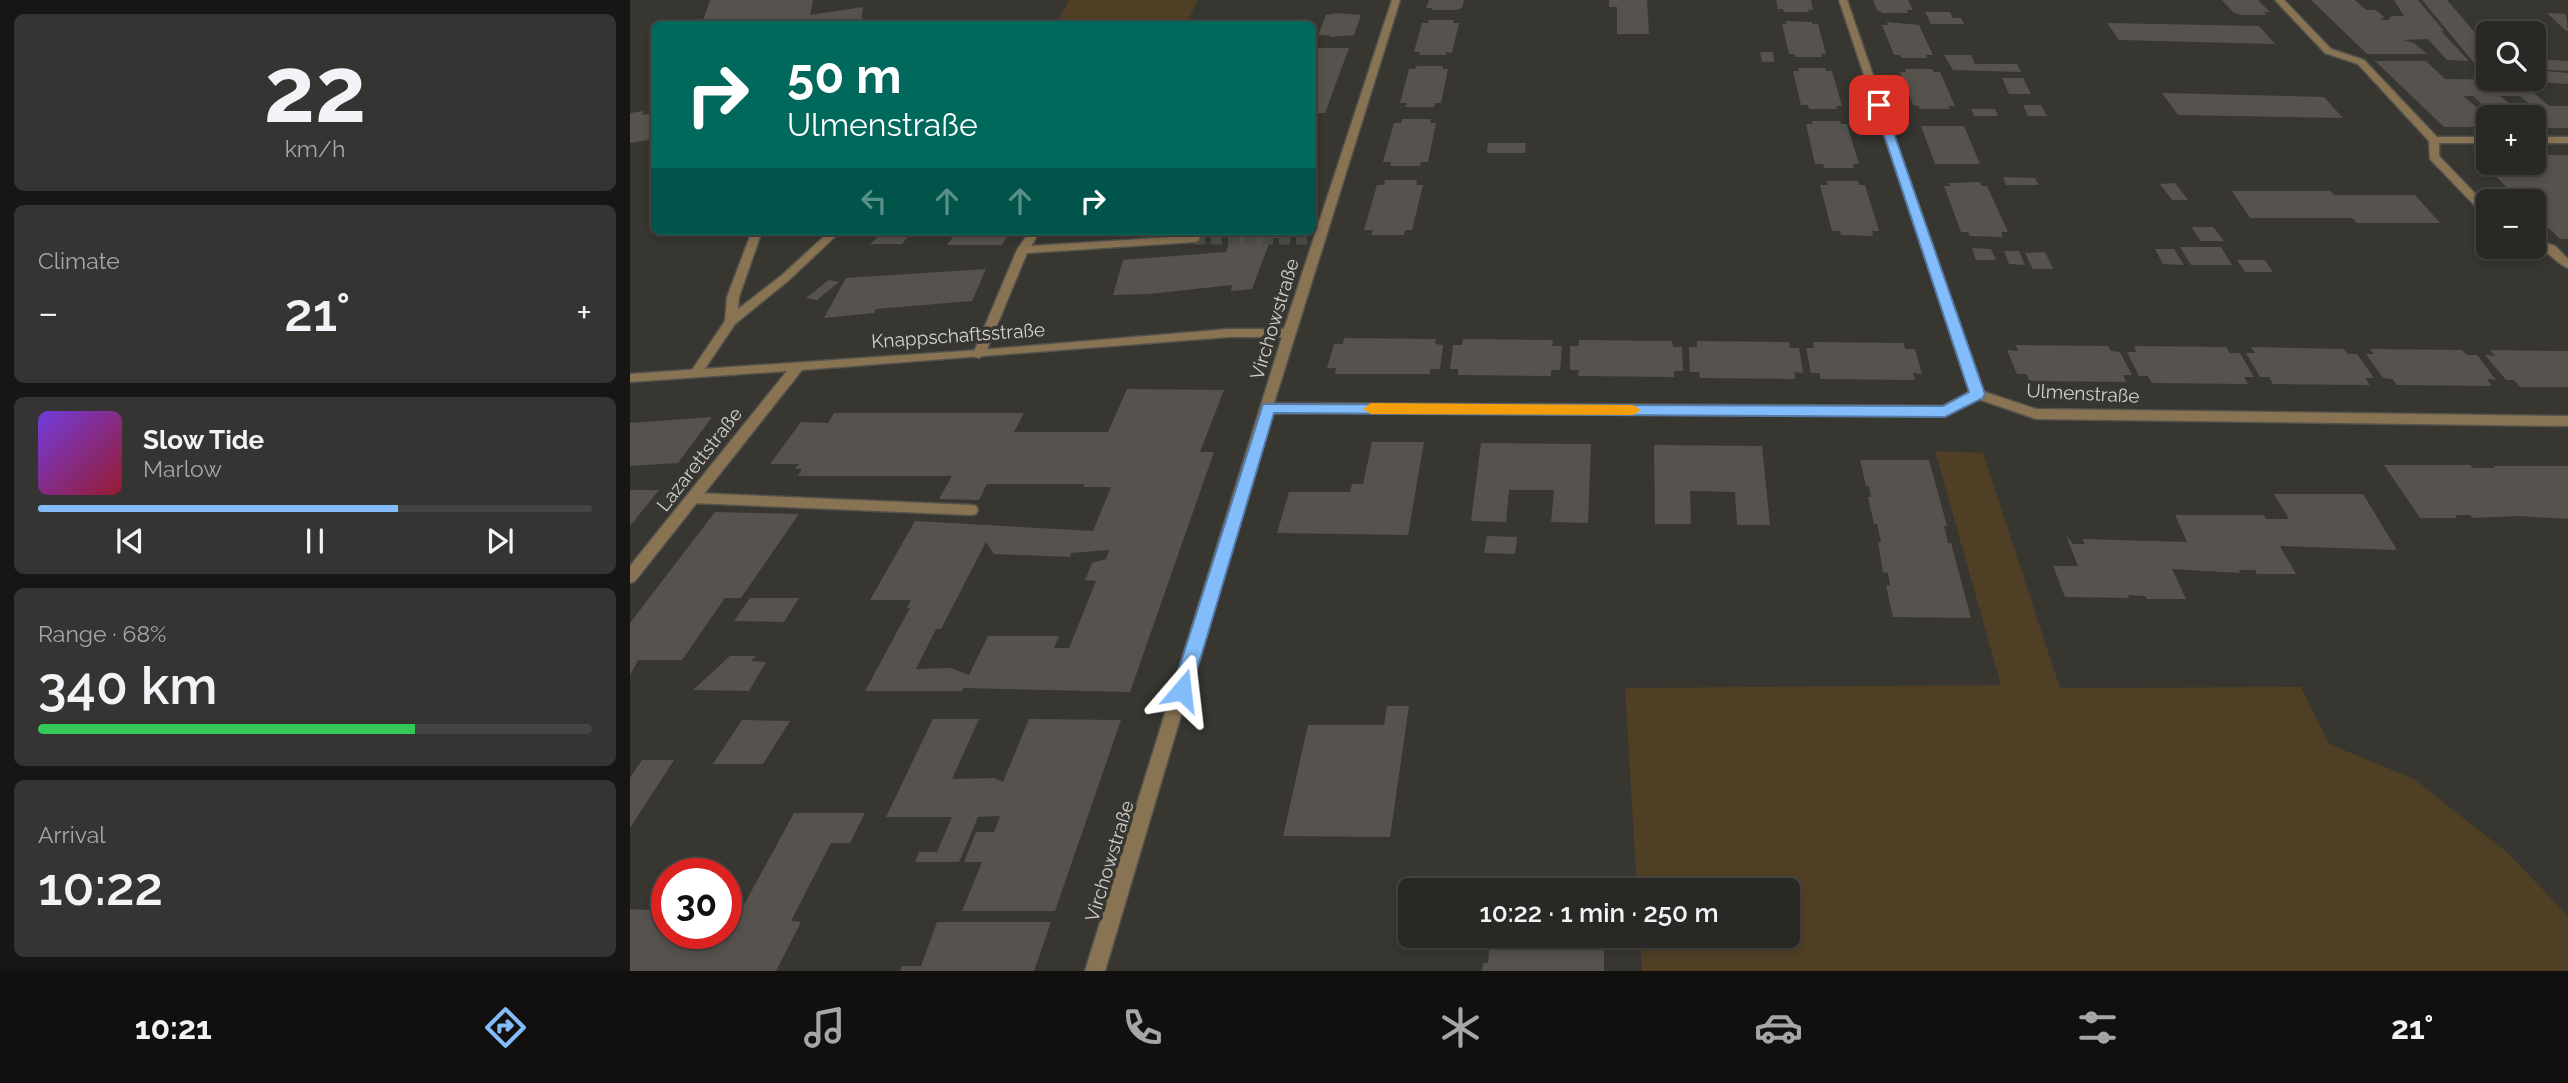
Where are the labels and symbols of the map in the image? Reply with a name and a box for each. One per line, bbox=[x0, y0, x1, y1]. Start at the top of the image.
pin bbox=[1849, 75, 1909, 135]
street label: Virchowstraße bbox=[1245, 256, 1303, 382]
street label: Knappschaftsstraße bbox=[870, 318, 1046, 352]
street label: Ulmenstraße bbox=[2026, 379, 2140, 407]
street label: Lazarettstraße bbox=[652, 403, 746, 515]
position arrow bbox=[1145, 653, 1219, 727]
street label: Virchowstraße bbox=[1080, 798, 1138, 924]
speed limit sign: 30 bbox=[651, 858, 742, 949]

